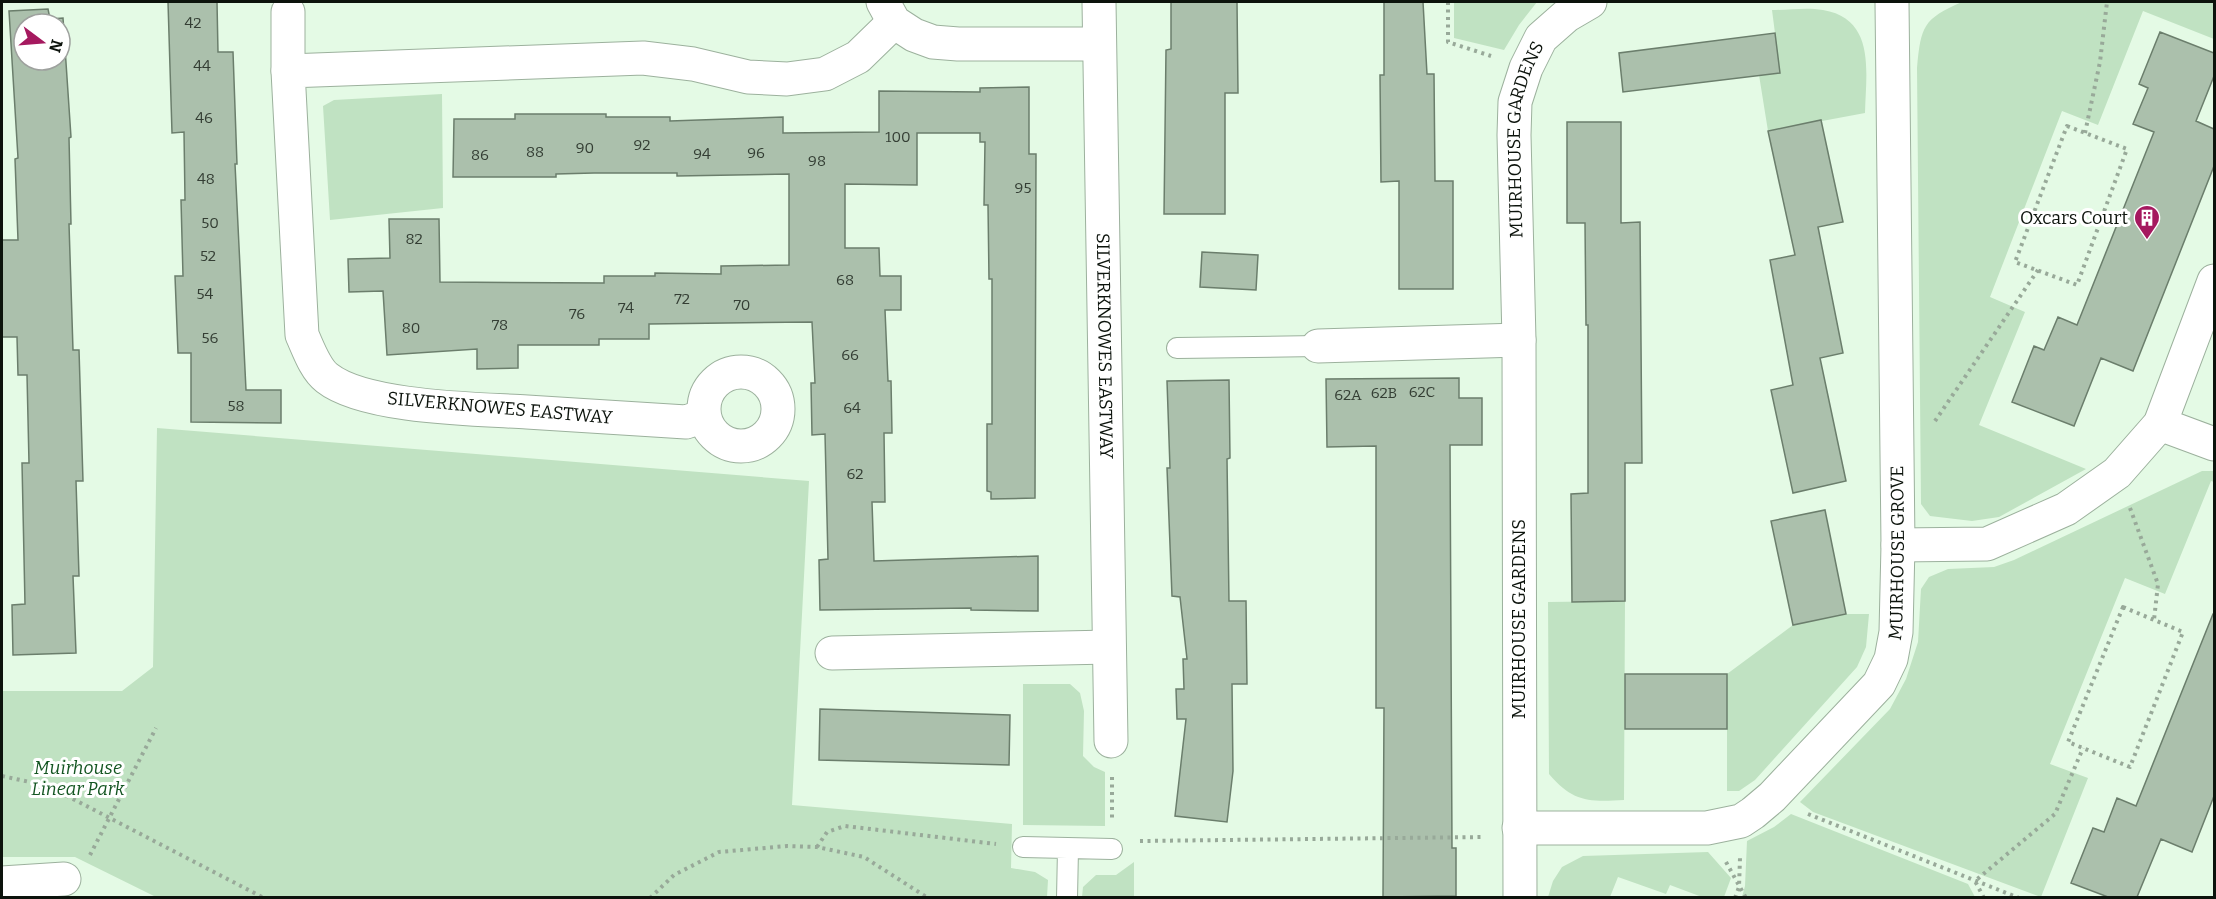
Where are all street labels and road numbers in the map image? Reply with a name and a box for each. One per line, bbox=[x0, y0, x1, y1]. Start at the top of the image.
street label: MUIRHOUSE GARDENS bbox=[1503, 38, 1548, 238]
street label: SILVERKNOWES EASTWAY bbox=[1092, 233, 1117, 460]
street label: SILVERKNOWES EASTWAY bbox=[386, 387, 614, 429]
street label: MUIRHOUSE GROVE bbox=[1884, 465, 1909, 642]
street label: MUIRHOUSE GARDENS bbox=[1508, 519, 1530, 719]

